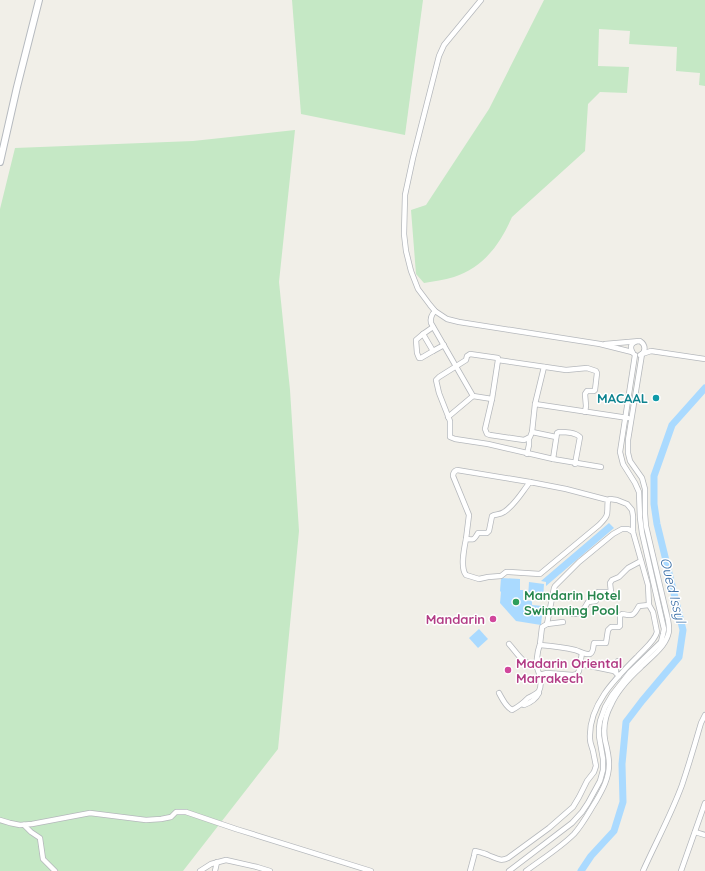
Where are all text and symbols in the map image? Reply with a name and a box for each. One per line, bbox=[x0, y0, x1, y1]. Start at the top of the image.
place label: MACAAL bbox=[597, 390, 648, 406]
marker: MACAAL bbox=[651, 393, 661, 403]
water label: Oued Issyl bbox=[656, 555, 690, 626]
place label: Mandarin Hotel Swimming Pool bbox=[524, 587, 621, 618]
marker: Mandarin Hotel Swimming Pool bbox=[511, 597, 521, 607]
place label: Mandarin bbox=[426, 611, 485, 627]
marker: Mandarin bbox=[488, 614, 498, 624]
place label: Madarin Oriental Marrakech bbox=[516, 655, 622, 686]
marker: Madarin Oriental Marrakech bbox=[503, 665, 513, 675]

